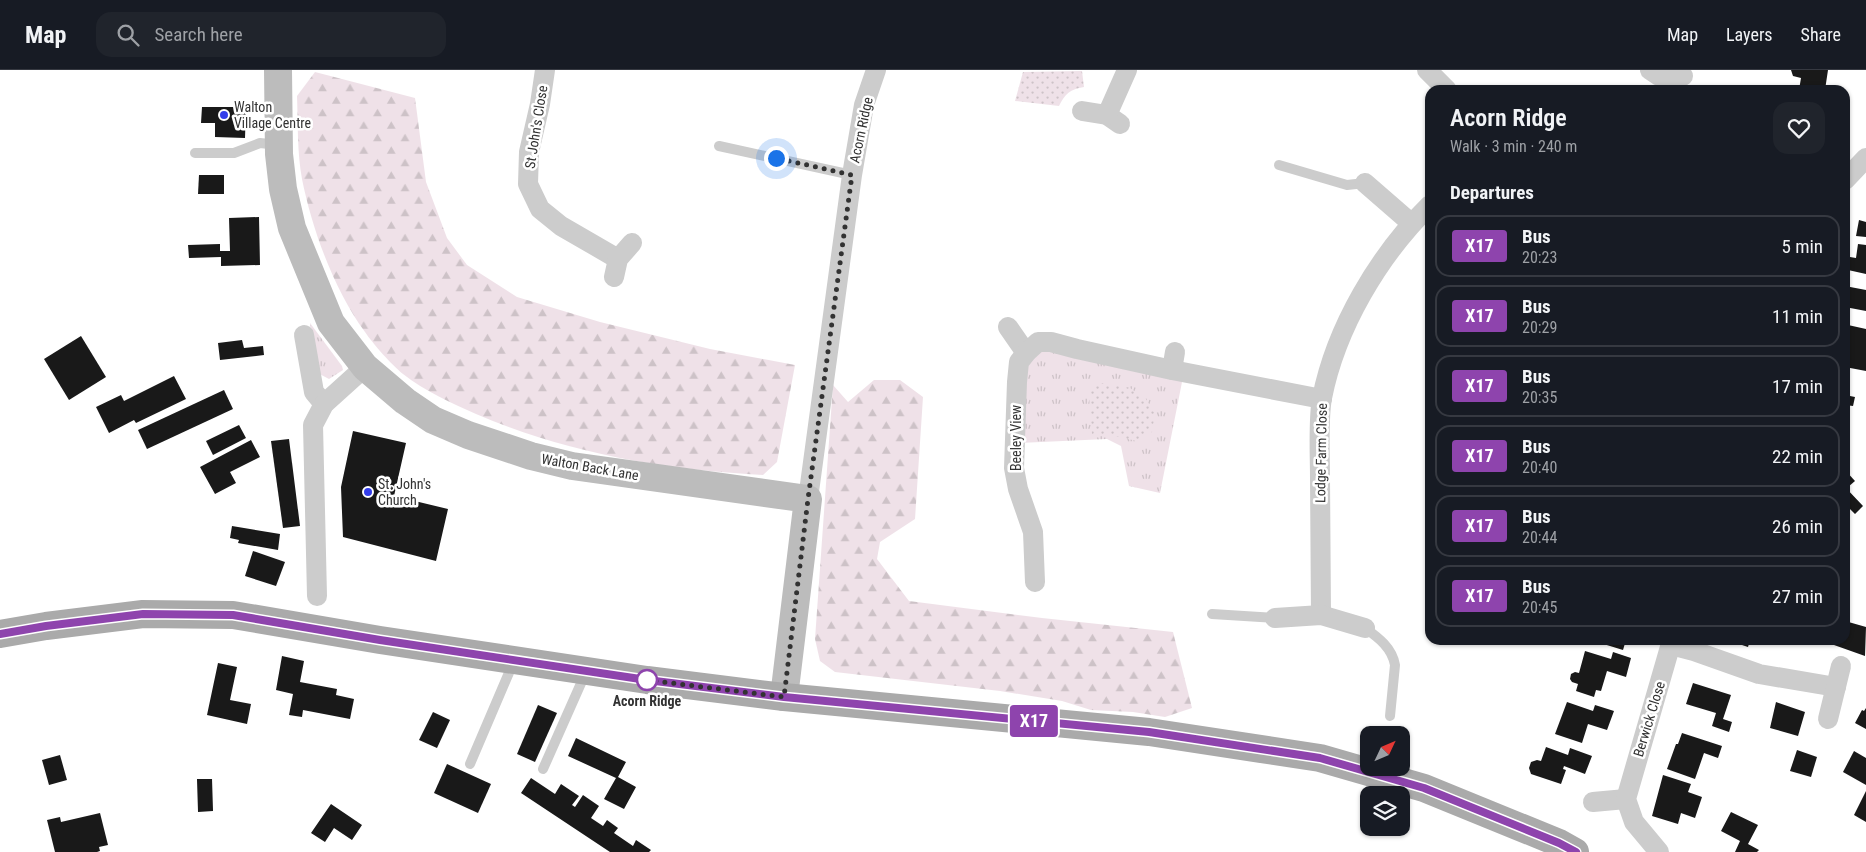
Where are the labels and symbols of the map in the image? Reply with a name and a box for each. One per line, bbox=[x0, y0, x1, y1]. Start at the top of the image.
street label: St John's Close bbox=[522, 84, 551, 170]
street label: Acorn Ridge bbox=[846, 95, 876, 164]
place label: Walton Village Centre bbox=[234, 99, 311, 131]
marker: Walton Village Centre bbox=[218, 109, 230, 121]
your location bbox=[764, 146, 789, 171]
street label: Lodge Farm Close bbox=[1312, 403, 1330, 503]
street label: Beeley View bbox=[1008, 405, 1024, 471]
street label: Walton Back Lane bbox=[540, 451, 640, 483]
place label: St. John's Church bbox=[378, 476, 431, 508]
marker: St. John's Church bbox=[362, 486, 374, 498]
marker: Acorn Ridge bbox=[636, 669, 658, 691]
street label: Berwick Close bbox=[1630, 679, 1668, 759]
place label: Acorn Ridge bbox=[613, 693, 682, 709]
line badge: X17 bbox=[1005, 705, 1063, 737]
north arrow bbox=[1360, 726, 1410, 776]

